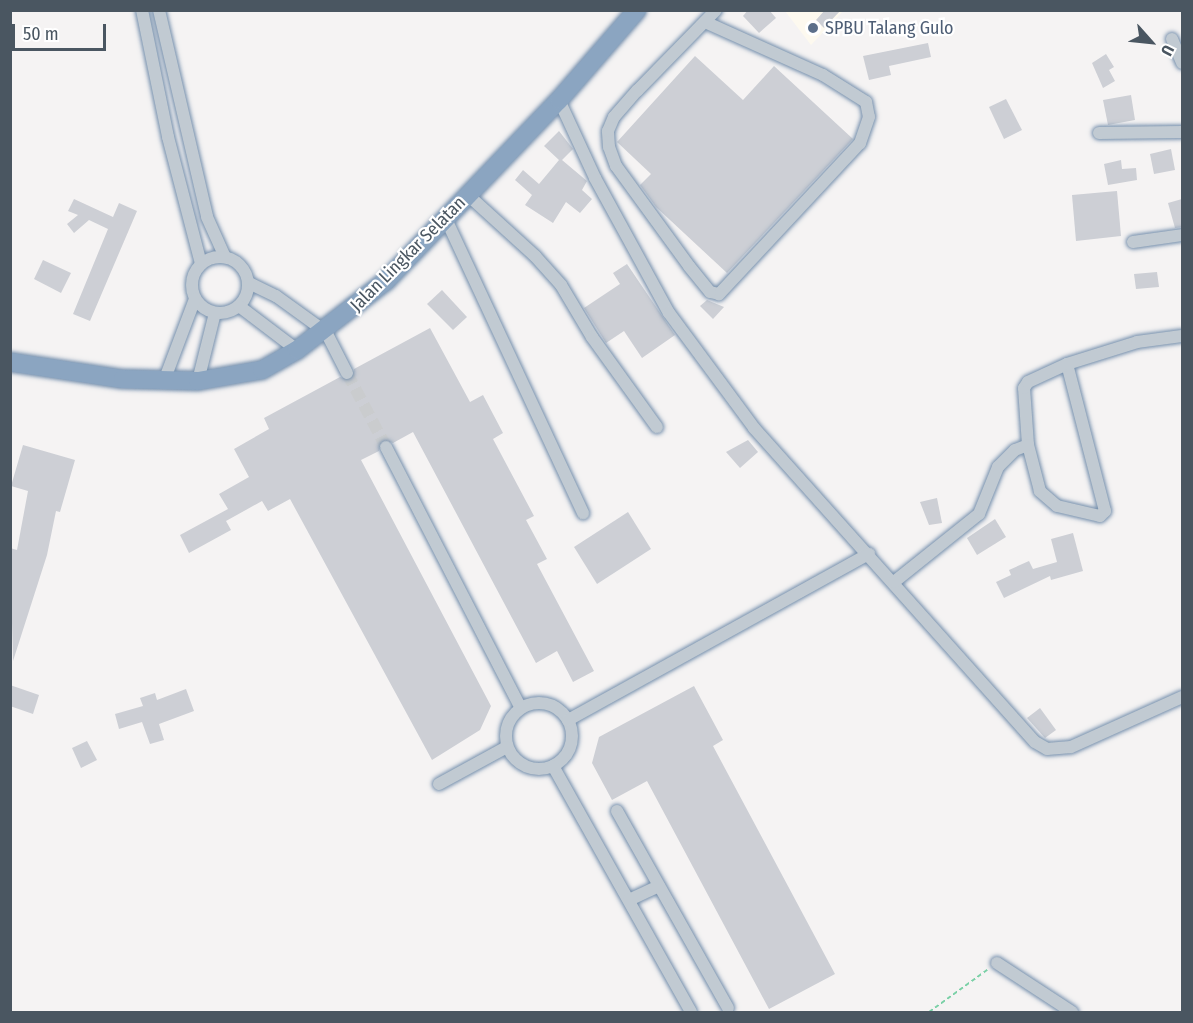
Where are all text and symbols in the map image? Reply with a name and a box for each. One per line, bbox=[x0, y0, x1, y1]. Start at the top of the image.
scale bar bbox=[15, 12, 110, 50]
north arrow bbox=[1121, 12, 1181, 72]
place label: SPBU Talang Gulo bbox=[825, 17, 954, 39]
marker: SPBU Talang Gulo bbox=[806, 21, 820, 35]
text: 50 m bbox=[23, 23, 59, 45]
text: U bbox=[1157, 42, 1178, 59]
street label: Jalan Lingkar Selatan bbox=[346, 192, 470, 316]

